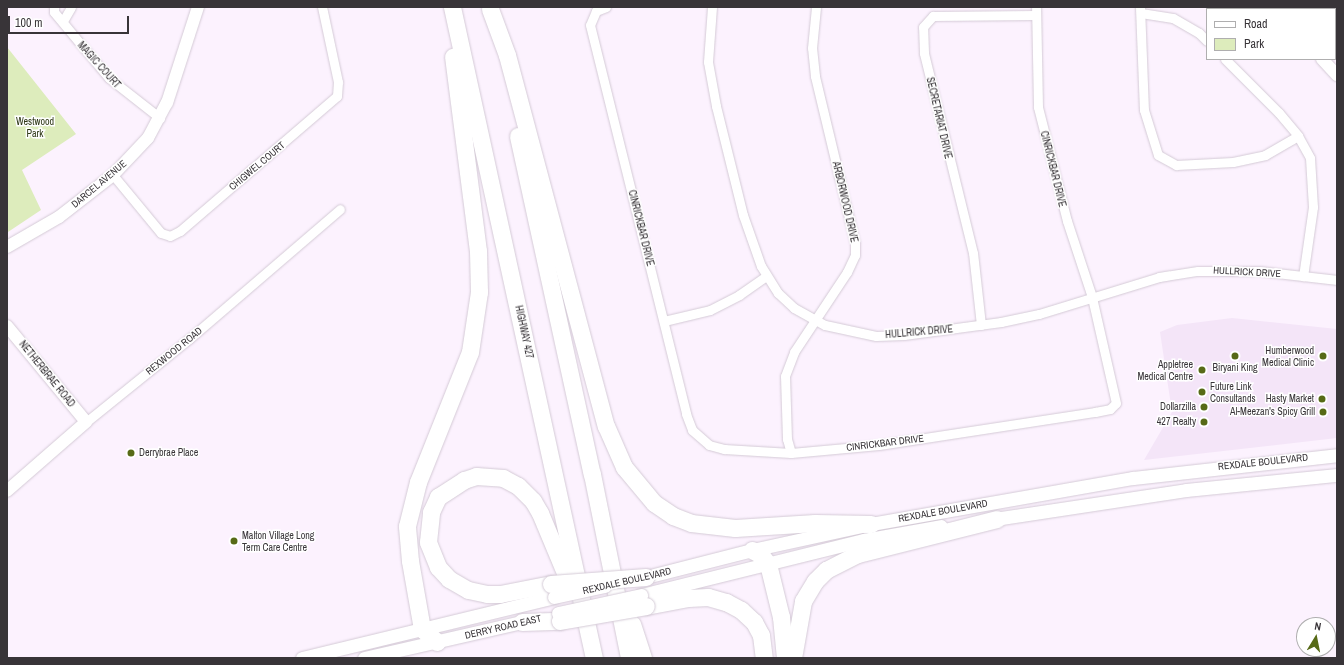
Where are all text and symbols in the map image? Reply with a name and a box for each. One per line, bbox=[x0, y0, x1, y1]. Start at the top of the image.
scale bar bbox=[10, 8, 131, 34]
legend bbox=[1206, 8, 1336, 60]
text: 100 m bbox=[15, 15, 42, 31]
text: Road bbox=[1244, 16, 1268, 32]
text: Park bbox=[1244, 36, 1264, 52]
street label: MAGIC COURT bbox=[75, 39, 123, 91]
street label: SECRETARIAT DRIVE bbox=[924, 76, 954, 160]
park label: Westwood Park bbox=[16, 115, 54, 138]
street label: CINRICKBAR DRIVE bbox=[1038, 130, 1068, 208]
street label: CHIGWEL COURT bbox=[227, 139, 287, 193]
street label: DARCEL AVENUE bbox=[69, 157, 129, 211]
street label: ARBORWOOD DRIVE bbox=[830, 160, 860, 244]
street label: CINRICKBAR DRIVE bbox=[626, 189, 656, 267]
street label: HULLRICK DRIVE bbox=[1213, 264, 1281, 280]
street label: HIGHWAY 427 bbox=[512, 304, 536, 360]
street label: HULLRICK DRIVE bbox=[885, 323, 953, 341]
street label: REXWOOD ROAD bbox=[143, 325, 205, 377]
street label: NETHERBRAE ROAD bbox=[17, 338, 77, 410]
place label: Humberwood Medical Clinic bbox=[1262, 344, 1314, 368]
marker: Humberwood Medical Clinic bbox=[1317, 350, 1329, 362]
marker: Biryani King bbox=[1230, 351, 1240, 361]
place label: Appletree Medical Centre bbox=[1137, 358, 1193, 382]
place label: Biryani King bbox=[1212, 362, 1258, 374]
marker: Appletree Medical Centre bbox=[1196, 364, 1208, 376]
place label: Future Link Consultands bbox=[1210, 380, 1256, 404]
marker: Future Link Consultands bbox=[1197, 387, 1207, 397]
place label: Hasty Market bbox=[1266, 393, 1314, 405]
marker: Hasty Market bbox=[1317, 394, 1327, 404]
place label: Dollarzilla bbox=[1160, 401, 1196, 413]
marker: Dollarzilla bbox=[1199, 402, 1209, 412]
place label: Al-Meezan's Spicy Grill bbox=[1230, 406, 1315, 418]
marker: Al-Meezan's Spicy Grill bbox=[1318, 407, 1328, 417]
place label: 427 Realty bbox=[1157, 416, 1196, 428]
marker: 427 Realty bbox=[1199, 417, 1209, 427]
street label: CINRICKBAR DRIVE bbox=[846, 432, 924, 454]
place label: Derrybrae Place bbox=[139, 447, 198, 459]
marker: Derrybrae Place bbox=[126, 448, 136, 458]
street label: REXDALE BOULEVARD bbox=[1217, 451, 1309, 473]
street label: REXDALE BOULEVARD bbox=[897, 497, 989, 525]
place label: Malton Village Long Term Care Centre bbox=[242, 529, 314, 552]
marker: Malton Village Long Term Care Centre bbox=[229, 536, 239, 546]
street label: REXDALE BOULEVARD bbox=[582, 565, 672, 597]
street label: DERRY ROAD EAST bbox=[464, 612, 542, 642]
north arrow bbox=[1296, 617, 1336, 657]
text: N bbox=[1313, 619, 1322, 634]

